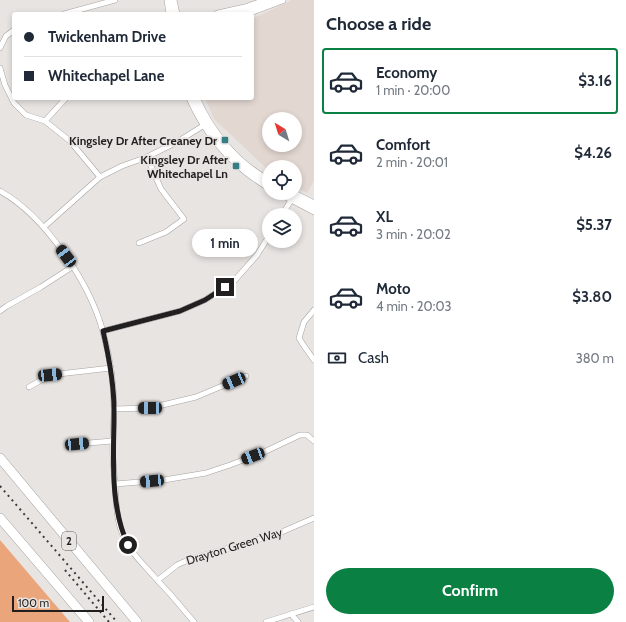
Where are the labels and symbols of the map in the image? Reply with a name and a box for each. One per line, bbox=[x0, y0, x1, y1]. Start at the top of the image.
north arrow bbox=[262, 112, 302, 152]
place label: Kingsley Dr After Creaney Dr bbox=[69, 133, 217, 148]
marker: Kingsley Dr After Creaney Dr bbox=[220, 135, 230, 145]
place label: Kingsley Dr After Whitechapel Ln bbox=[140, 152, 228, 181]
marker: Kingsley Dr After Whitechapel Ln bbox=[231, 161, 241, 171]
callout: 1 min bbox=[192, 229, 258, 257]
car bbox=[54, 243, 78, 269]
route end bbox=[216, 278, 234, 296]
car bbox=[37, 368, 63, 382]
car bbox=[221, 371, 247, 391]
car bbox=[138, 402, 162, 414]
car bbox=[65, 437, 89, 451]
car bbox=[240, 446, 266, 466]
car bbox=[140, 474, 164, 488]
street label: Drayton Green Way bbox=[184, 524, 284, 568]
road number: 2 bbox=[62, 532, 76, 550]
route start bbox=[119, 536, 137, 554]
scale bar bbox=[12, 594, 104, 613]

